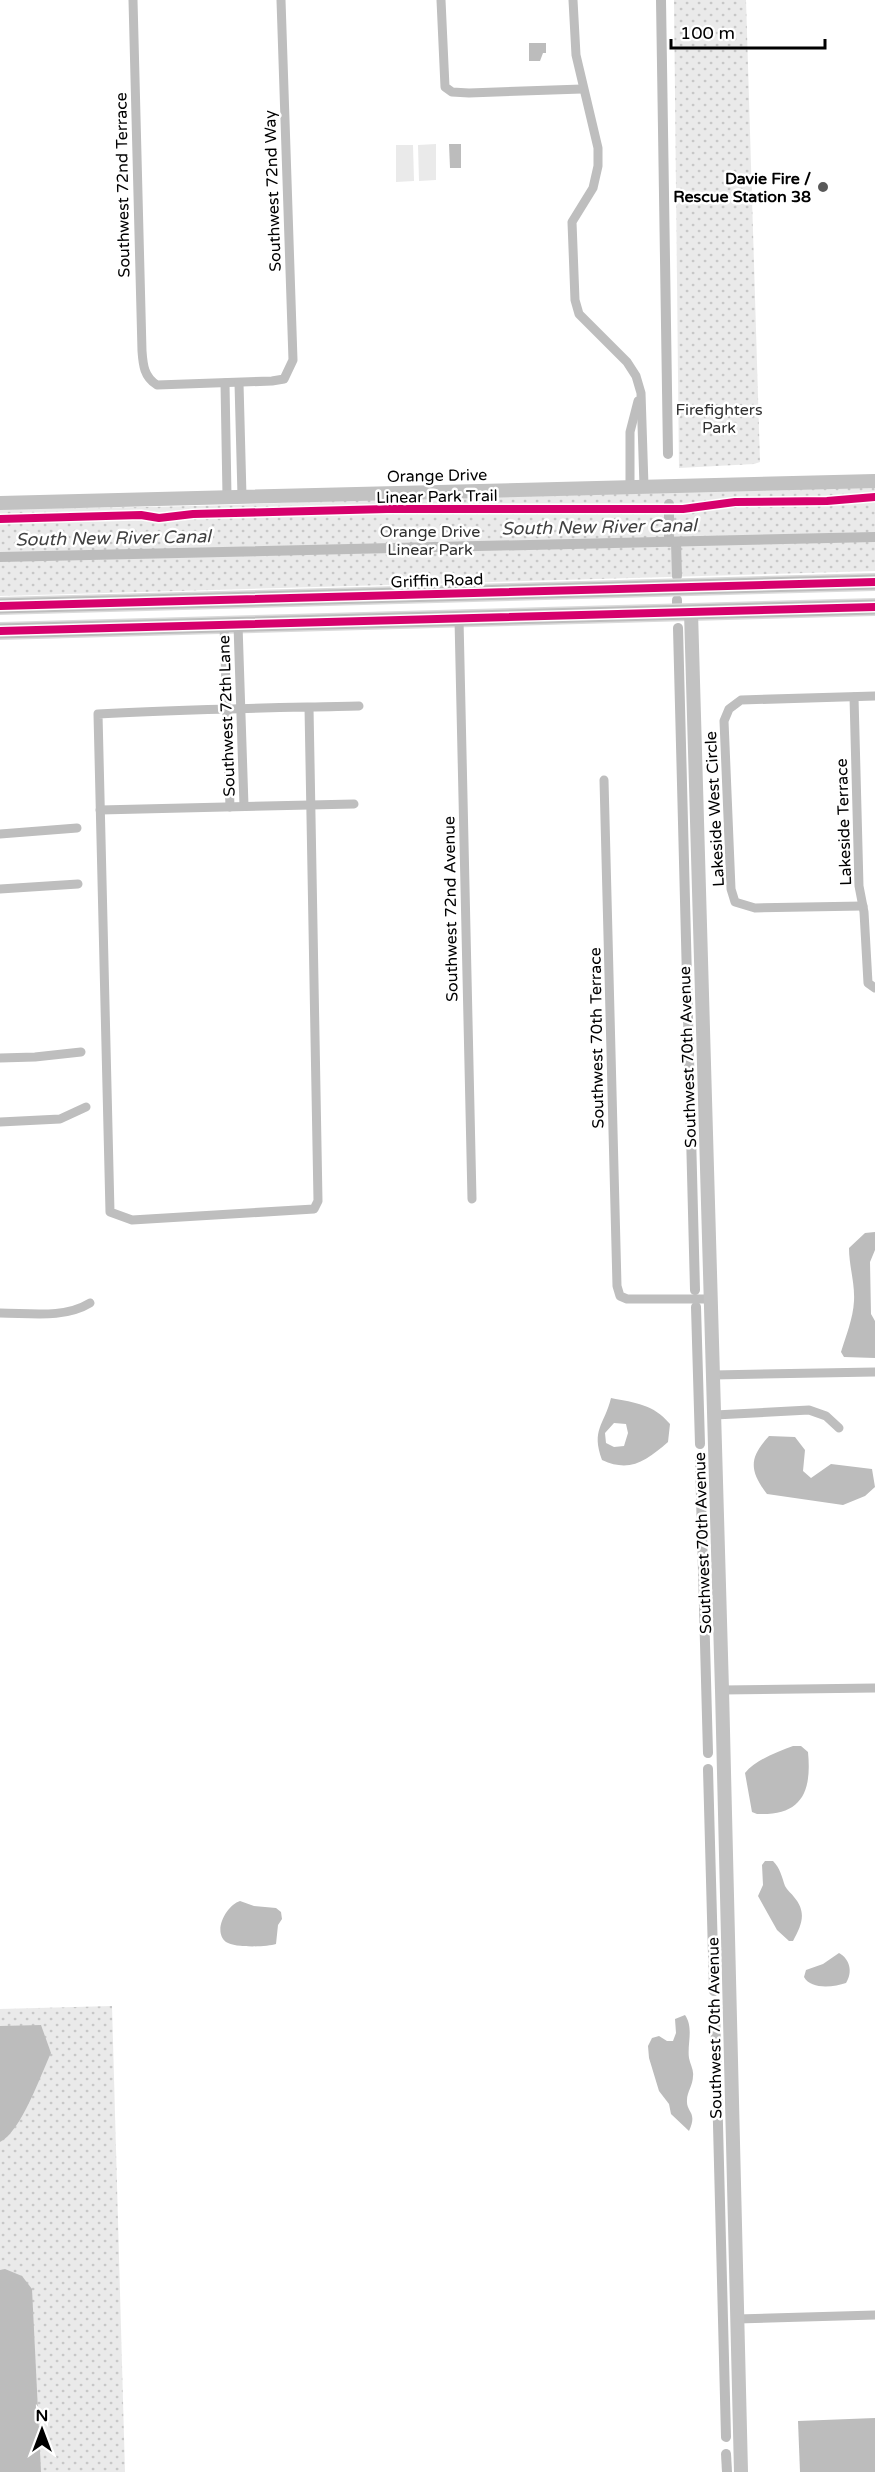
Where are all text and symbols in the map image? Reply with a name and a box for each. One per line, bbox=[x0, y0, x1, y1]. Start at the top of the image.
scale bar bbox=[671, 12, 826, 50]
text: 100 m bbox=[680, 22, 735, 44]
street label: Southwest 72nd Terrace bbox=[111, 92, 135, 278]
street label: Southwest 72nd Way bbox=[260, 109, 286, 272]
place label: Davie Fire / Rescue Station 38 bbox=[673, 169, 811, 207]
marker: Davie Fire / Rescue Station 38 bbox=[816, 180, 830, 194]
park label: Firefighters Park bbox=[675, 400, 763, 438]
street label: Orange Drive bbox=[387, 465, 487, 487]
street label: Linear Park Trail bbox=[376, 486, 498, 508]
water label: South New River Canal bbox=[501, 514, 699, 540]
park label: Orange Drive Linear Park bbox=[380, 522, 480, 560]
water label: South New River Canal bbox=[15, 525, 213, 551]
street label: Griffin Road bbox=[390, 569, 484, 593]
street label: Southwest 72th Lane bbox=[214, 635, 240, 797]
street label: Lakeside West Circle bbox=[701, 731, 729, 887]
street label: Lakeside Terrace bbox=[832, 758, 856, 886]
street label: Southwest 72nd Avenue bbox=[439, 816, 463, 1002]
street label: Southwest 70th Terrace bbox=[585, 947, 609, 1129]
street label: Southwest 70th Avenue bbox=[675, 966, 701, 1148]
street label: Southwest 70th Avenue bbox=[690, 1452, 716, 1634]
street label: Southwest 70th Avenue bbox=[703, 1937, 727, 2119]
north arrow bbox=[12, 2400, 72, 2460]
text: N bbox=[36, 2406, 48, 2426]

